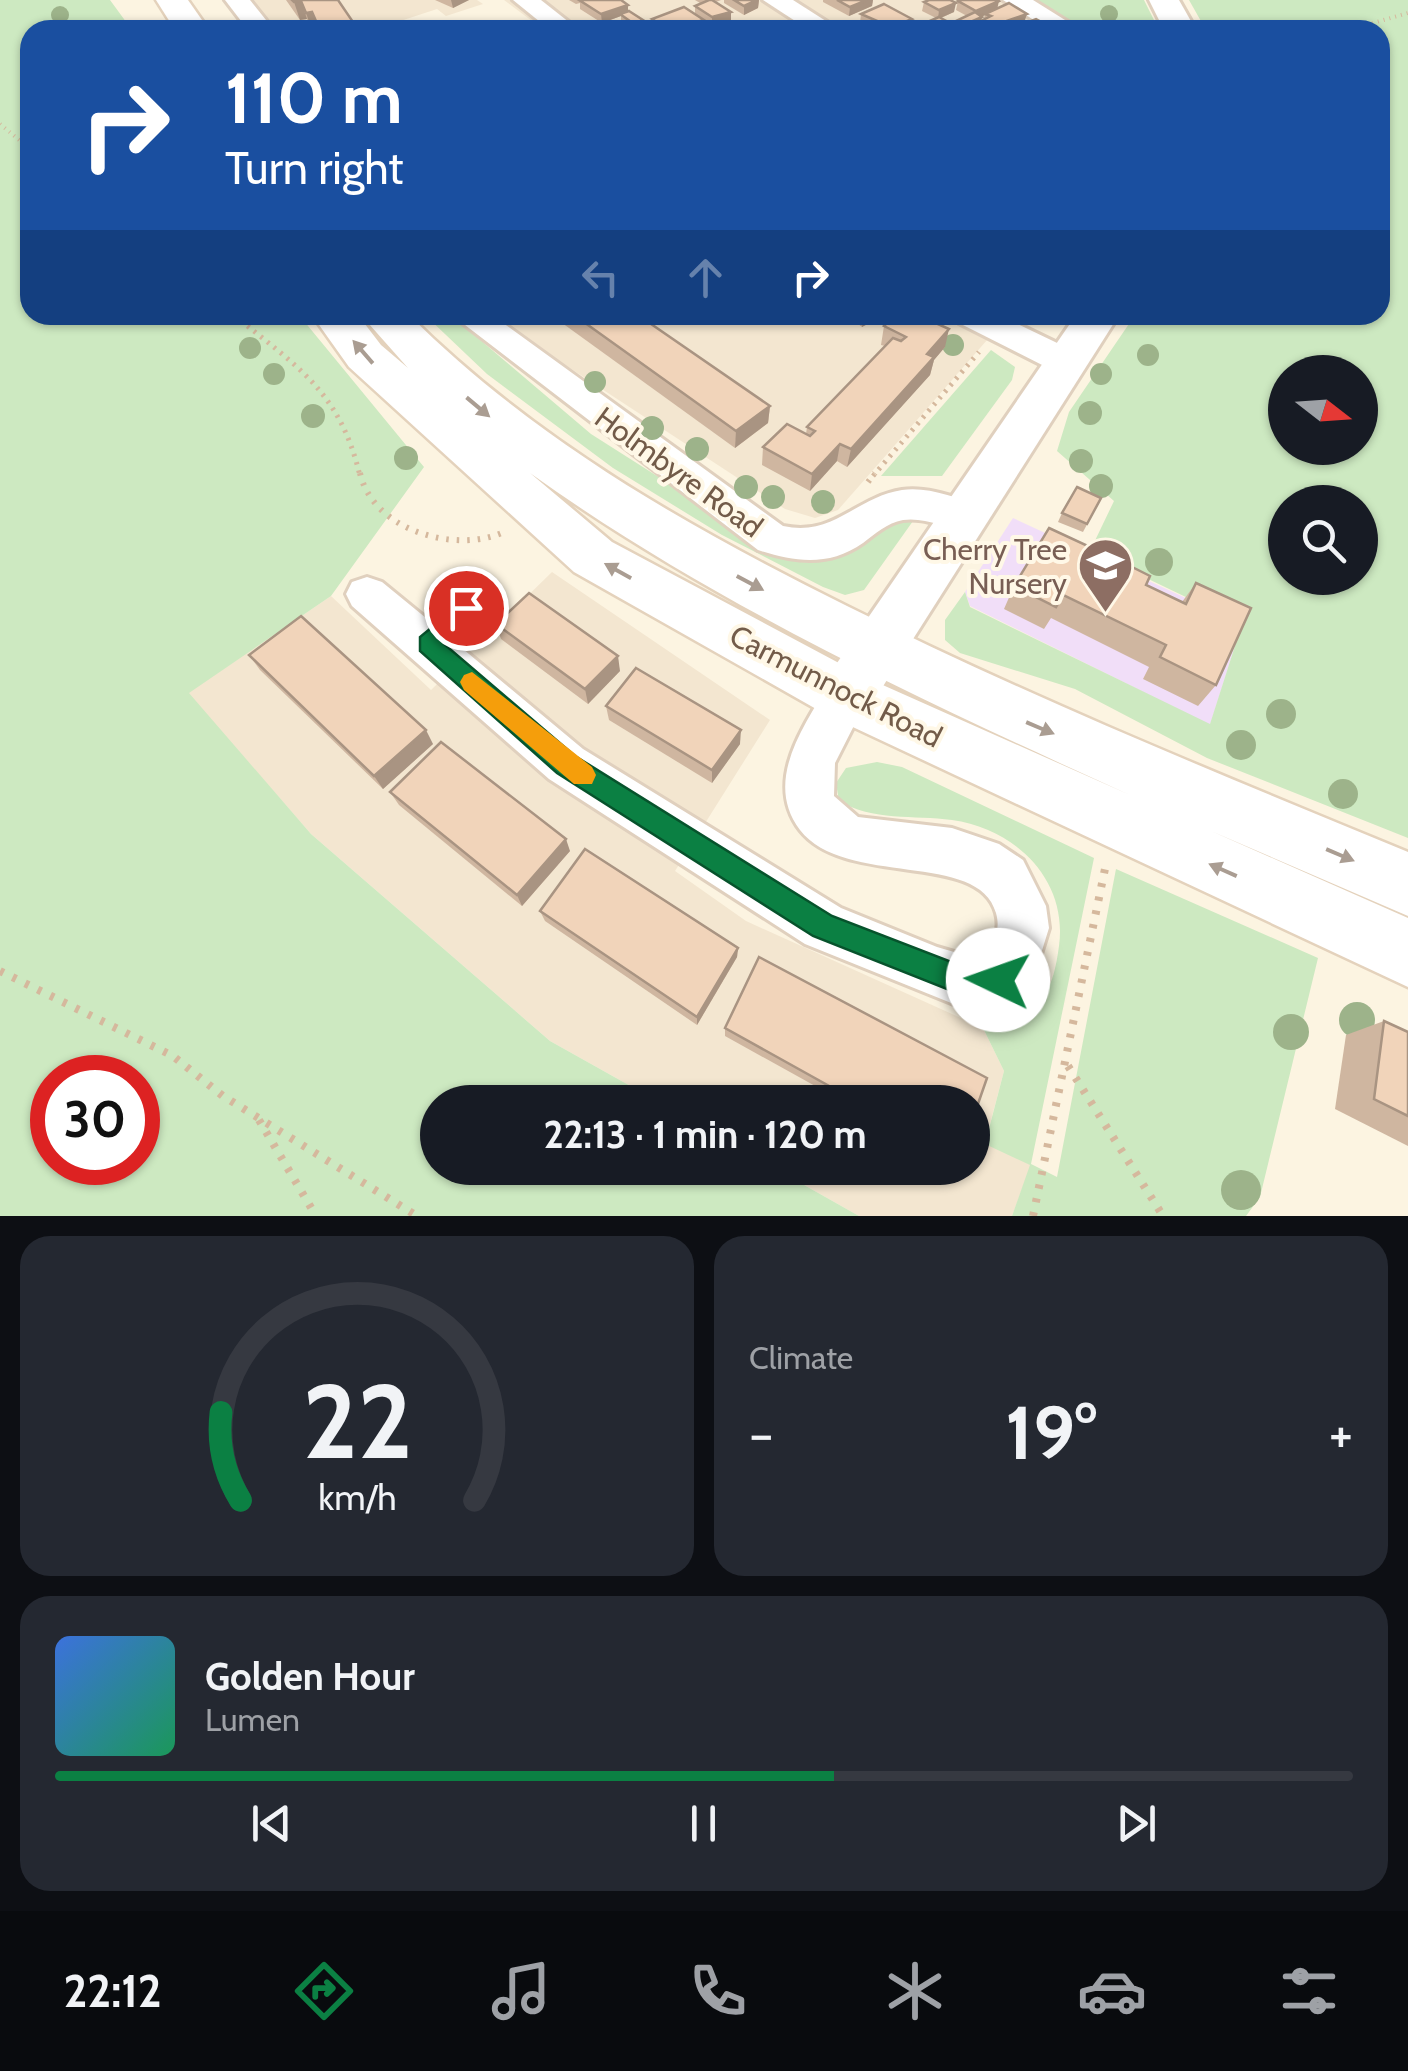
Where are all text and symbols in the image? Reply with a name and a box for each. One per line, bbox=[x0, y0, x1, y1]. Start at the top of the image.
text: 110 m bbox=[225, 55, 403, 141]
icon: right bbox=[60, 60, 190, 190]
text: Turn right bbox=[225, 141, 404, 195]
icon: left bbox=[573, 250, 628, 305]
icon: ahead bbox=[678, 250, 733, 305]
icon: right bbox=[783, 250, 838, 305]
one-way arrow bbox=[352, 340, 374, 365]
north arrow bbox=[1268, 355, 1378, 465]
map controls bbox=[1268, 355, 1378, 595]
one-way arrow bbox=[465, 396, 490, 417]
street label: Holmbyre Road bbox=[588, 399, 770, 545]
button: search bbox=[1268, 485, 1378, 595]
place label: Cherry Tree Nursery bbox=[923, 531, 1067, 602]
school or university icon: Cherry Tree Nursery bbox=[1076, 536, 1136, 615]
one-way arrow bbox=[604, 562, 633, 579]
pin bbox=[424, 566, 509, 651]
one-way arrow bbox=[735, 574, 764, 591]
icon: arrive bbox=[439, 581, 494, 636]
street label: Carmunnock Road bbox=[724, 617, 948, 755]
one-way arrow bbox=[1025, 720, 1055, 736]
one-way arrow bbox=[1325, 847, 1354, 863]
one-way arrow bbox=[1208, 861, 1237, 878]
position arrow bbox=[946, 928, 1050, 1032]
speed limit sign: 30 bbox=[30, 1055, 160, 1185]
text: 22:13 · 1 min · 120 m bbox=[543, 1111, 867, 1158]
text: Climate bbox=[749, 1338, 853, 1377]
text: 22 bbox=[302, 1358, 412, 1484]
text: 19° bbox=[1005, 1387, 1097, 1478]
text: − bbox=[749, 1400, 773, 1467]
text: + bbox=[1329, 1400, 1353, 1467]
text: km/h bbox=[318, 1476, 396, 1519]
text: Golden Hour bbox=[205, 1653, 415, 1700]
text: Lumen bbox=[205, 1700, 300, 1739]
icon: previous bbox=[244, 1796, 299, 1851]
icon: pause bbox=[676, 1796, 731, 1851]
icon: next bbox=[1109, 1796, 1164, 1851]
icon: directions bbox=[289, 1956, 359, 2026]
icon: music bbox=[486, 1956, 556, 2026]
icon: phone bbox=[683, 1956, 753, 2026]
icon: climate bbox=[880, 1956, 950, 2026]
icon: car bbox=[1077, 1956, 1147, 2026]
icon: filters bbox=[1274, 1956, 1344, 2026]
text: 22:12 bbox=[64, 1964, 162, 2018]

